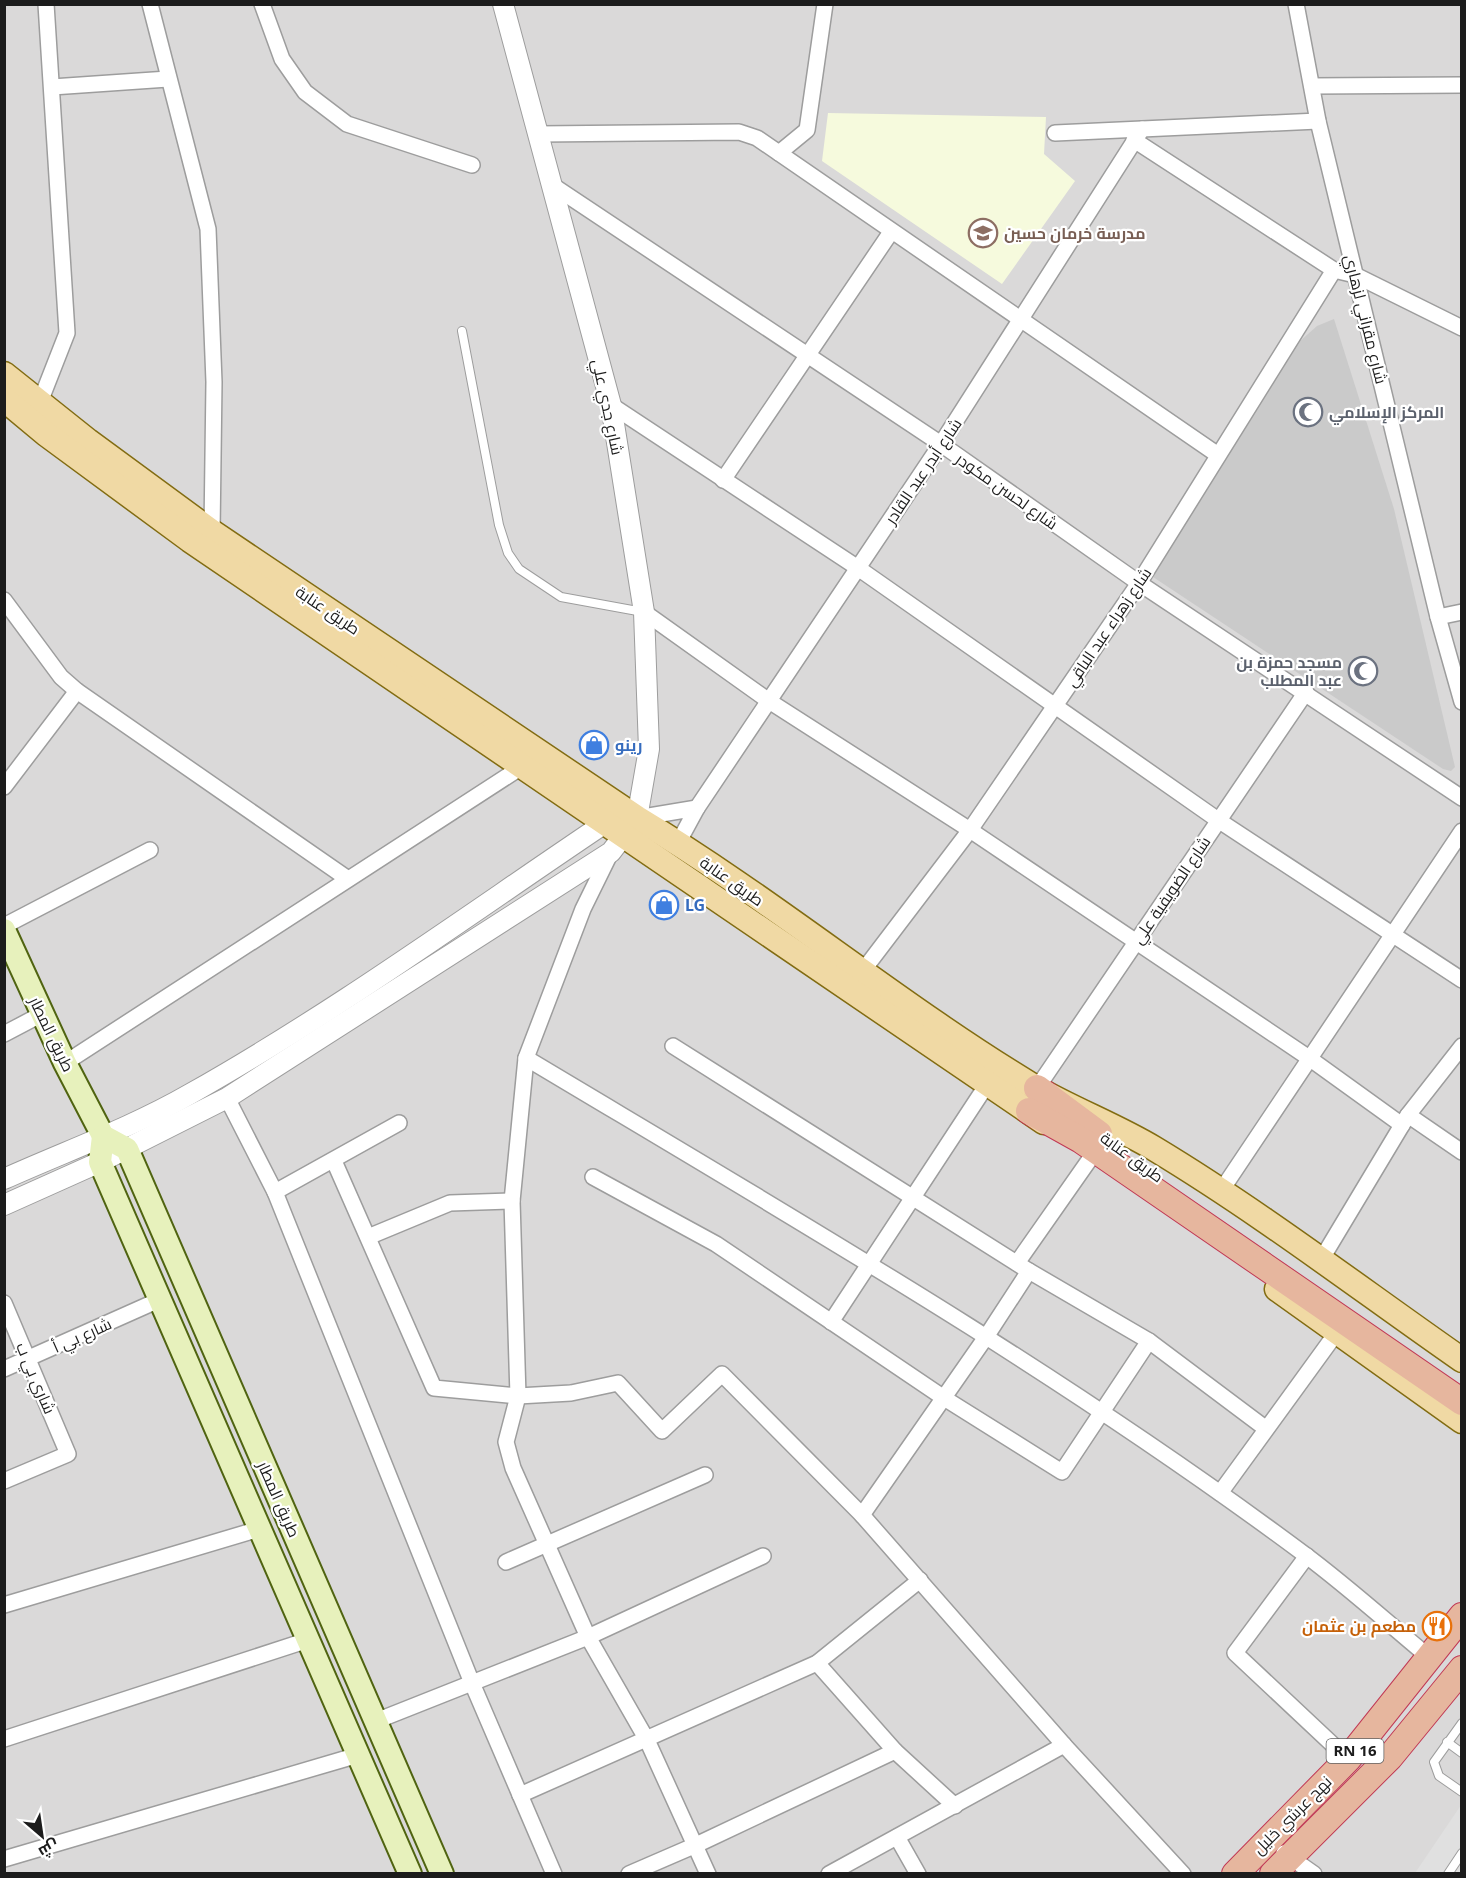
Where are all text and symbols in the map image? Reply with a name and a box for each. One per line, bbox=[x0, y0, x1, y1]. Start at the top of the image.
school or university icon: مدرسة خرمان حسين bbox=[967, 217, 999, 249]
place label: مدرسة خرمان حسين bbox=[1004, 222, 1145, 244]
street label: شارع مقراني لزهاري bbox=[1336, 252, 1393, 387]
street label: شارع جدي علي bbox=[584, 357, 629, 458]
mosque icon: المركز الإسلامي bbox=[1292, 396, 1324, 428]
place label: المركز الإسلامي bbox=[1329, 401, 1444, 425]
street label: شارع أبدر عبد القادر bbox=[879, 414, 967, 530]
street label: شارع لحسن مكودر bbox=[950, 447, 1062, 535]
street label: شارع زهراء عبد الباقي bbox=[1060, 563, 1159, 693]
street label: طريق عنابة bbox=[292, 580, 364, 640]
place label: مسجد حمزة بن عبد المطلب bbox=[1236, 651, 1342, 691]
mosque icon: مسجد حمزة بن عبد المطلب bbox=[1347, 655, 1379, 687]
shop icon: رينو bbox=[578, 729, 610, 761]
place label: رينو bbox=[615, 734, 642, 756]
street label: شارع الضويفية علي bbox=[1127, 832, 1218, 950]
street label: طريق عنابة bbox=[696, 851, 768, 911]
shop icon: LG bbox=[648, 889, 680, 921]
place label: LG bbox=[685, 894, 705, 916]
street label: طريق المطار bbox=[24, 992, 80, 1075]
street label: طريق عنابة bbox=[1096, 1127, 1168, 1187]
street label: شارع بي أ bbox=[49, 1312, 116, 1360]
street label: شاري بي ب bbox=[8, 1339, 61, 1418]
street label: طريق المطار bbox=[252, 1457, 306, 1541]
restaurant icon: مطعم بن عثمان bbox=[1421, 1610, 1453, 1642]
place label: مطعم بن عثمان bbox=[1302, 1615, 1416, 1638]
road number: RN 16 bbox=[1326, 1739, 1384, 1763]
street label: نهج عرشي خليل bbox=[1248, 1771, 1338, 1861]
north arrow bbox=[12, 1806, 72, 1866]
text: ش bbox=[35, 1835, 64, 1864]

